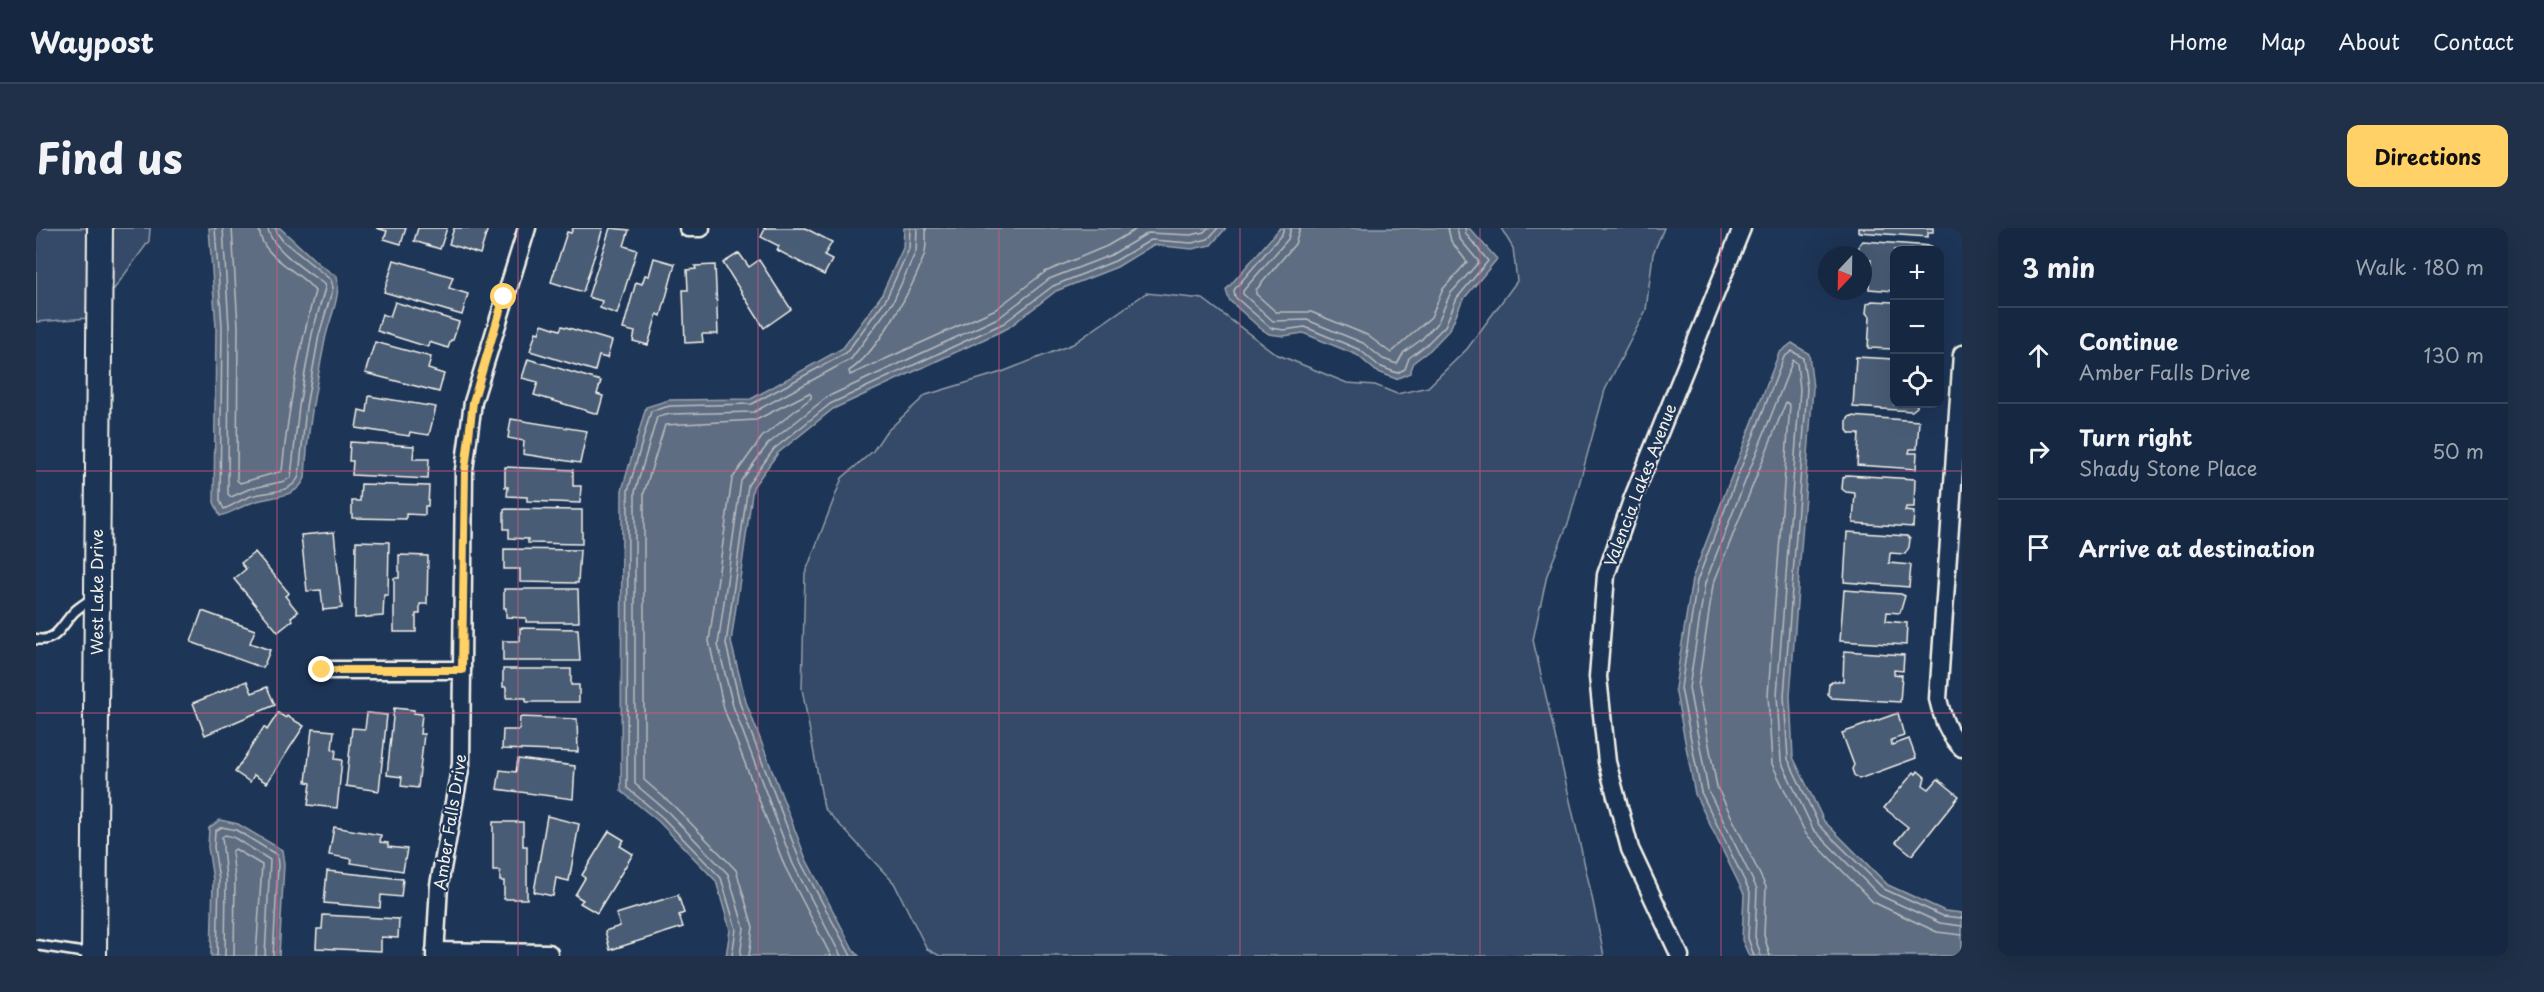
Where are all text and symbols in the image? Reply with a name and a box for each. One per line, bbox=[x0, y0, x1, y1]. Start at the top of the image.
text: Waypost bbox=[30, 20, 154, 63]
text: Home bbox=[2169, 25, 2228, 57]
text: Map bbox=[2261, 25, 2306, 57]
text: About bbox=[2339, 25, 2400, 57]
text: Contact bbox=[2433, 25, 2514, 57]
text: Find us bbox=[36, 125, 183, 188]
button: Directions bbox=[2347, 125, 2508, 187]
north arrow bbox=[1818, 246, 1872, 300]
map controls bbox=[1890, 246, 1944, 408]
button: + bbox=[1890, 246, 1944, 300]
text: 3 min bbox=[2022, 248, 2095, 287]
text: Walk · 180 m bbox=[2356, 252, 2484, 282]
route start bbox=[490, 283, 516, 309]
button: − bbox=[1890, 300, 1944, 354]
text: Continue bbox=[2079, 324, 2178, 357]
icon: ahead bbox=[2022, 339, 2055, 372]
text: 130 m bbox=[2424, 340, 2484, 370]
button: locate bbox=[1890, 354, 1944, 408]
text: Amber Falls Drive bbox=[2079, 357, 2251, 387]
street label: Valencia Lakes Avenue bbox=[1597, 399, 1681, 570]
text: Turn right bbox=[2079, 420, 2192, 453]
icon: right bbox=[2022, 435, 2055, 468]
text: 50 m bbox=[2432, 436, 2484, 466]
text: Shady Stone Place bbox=[2079, 453, 2257, 483]
street label: West Lake Drive bbox=[84, 529, 108, 655]
icon: arrive bbox=[2022, 531, 2055, 564]
text: Arrive at destination bbox=[2079, 531, 2315, 564]
route end bbox=[308, 656, 334, 682]
street label: Amber Falls Drive bbox=[426, 752, 472, 892]

